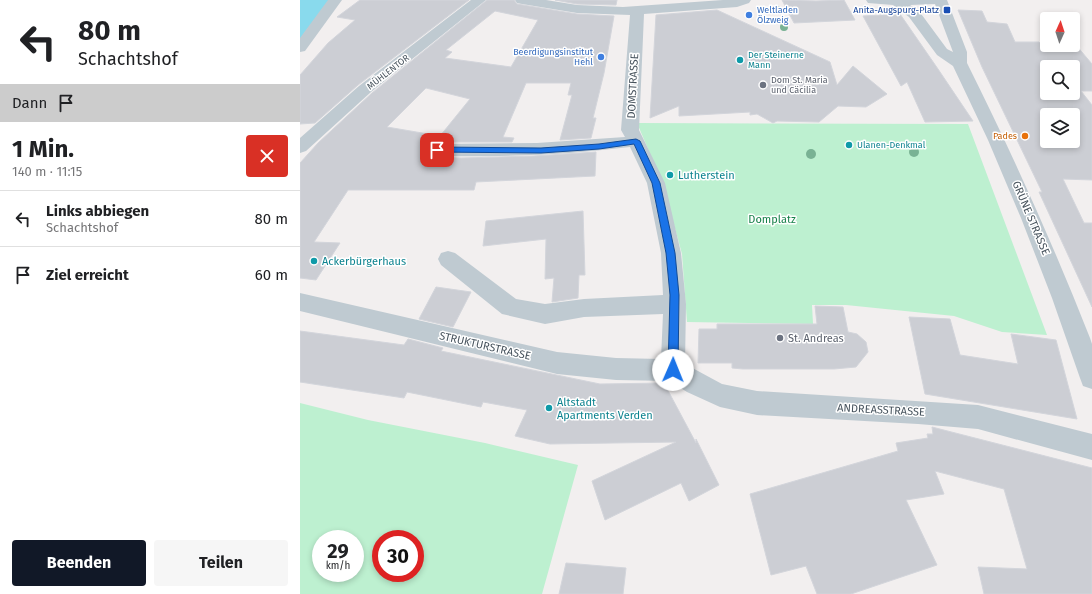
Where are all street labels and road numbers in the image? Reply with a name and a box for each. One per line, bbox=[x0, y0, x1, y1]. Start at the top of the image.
street label: MÜHLENTOR bbox=[365, 52, 411, 91]
street label: DOMSTRASSE bbox=[625, 53, 641, 119]
street label: GRÜNE STRASSE bbox=[1010, 179, 1053, 257]
street label: STRUKTURSTRASSE bbox=[438, 329, 532, 363]
street label: ANDREASSTRASSE bbox=[837, 401, 925, 419]

